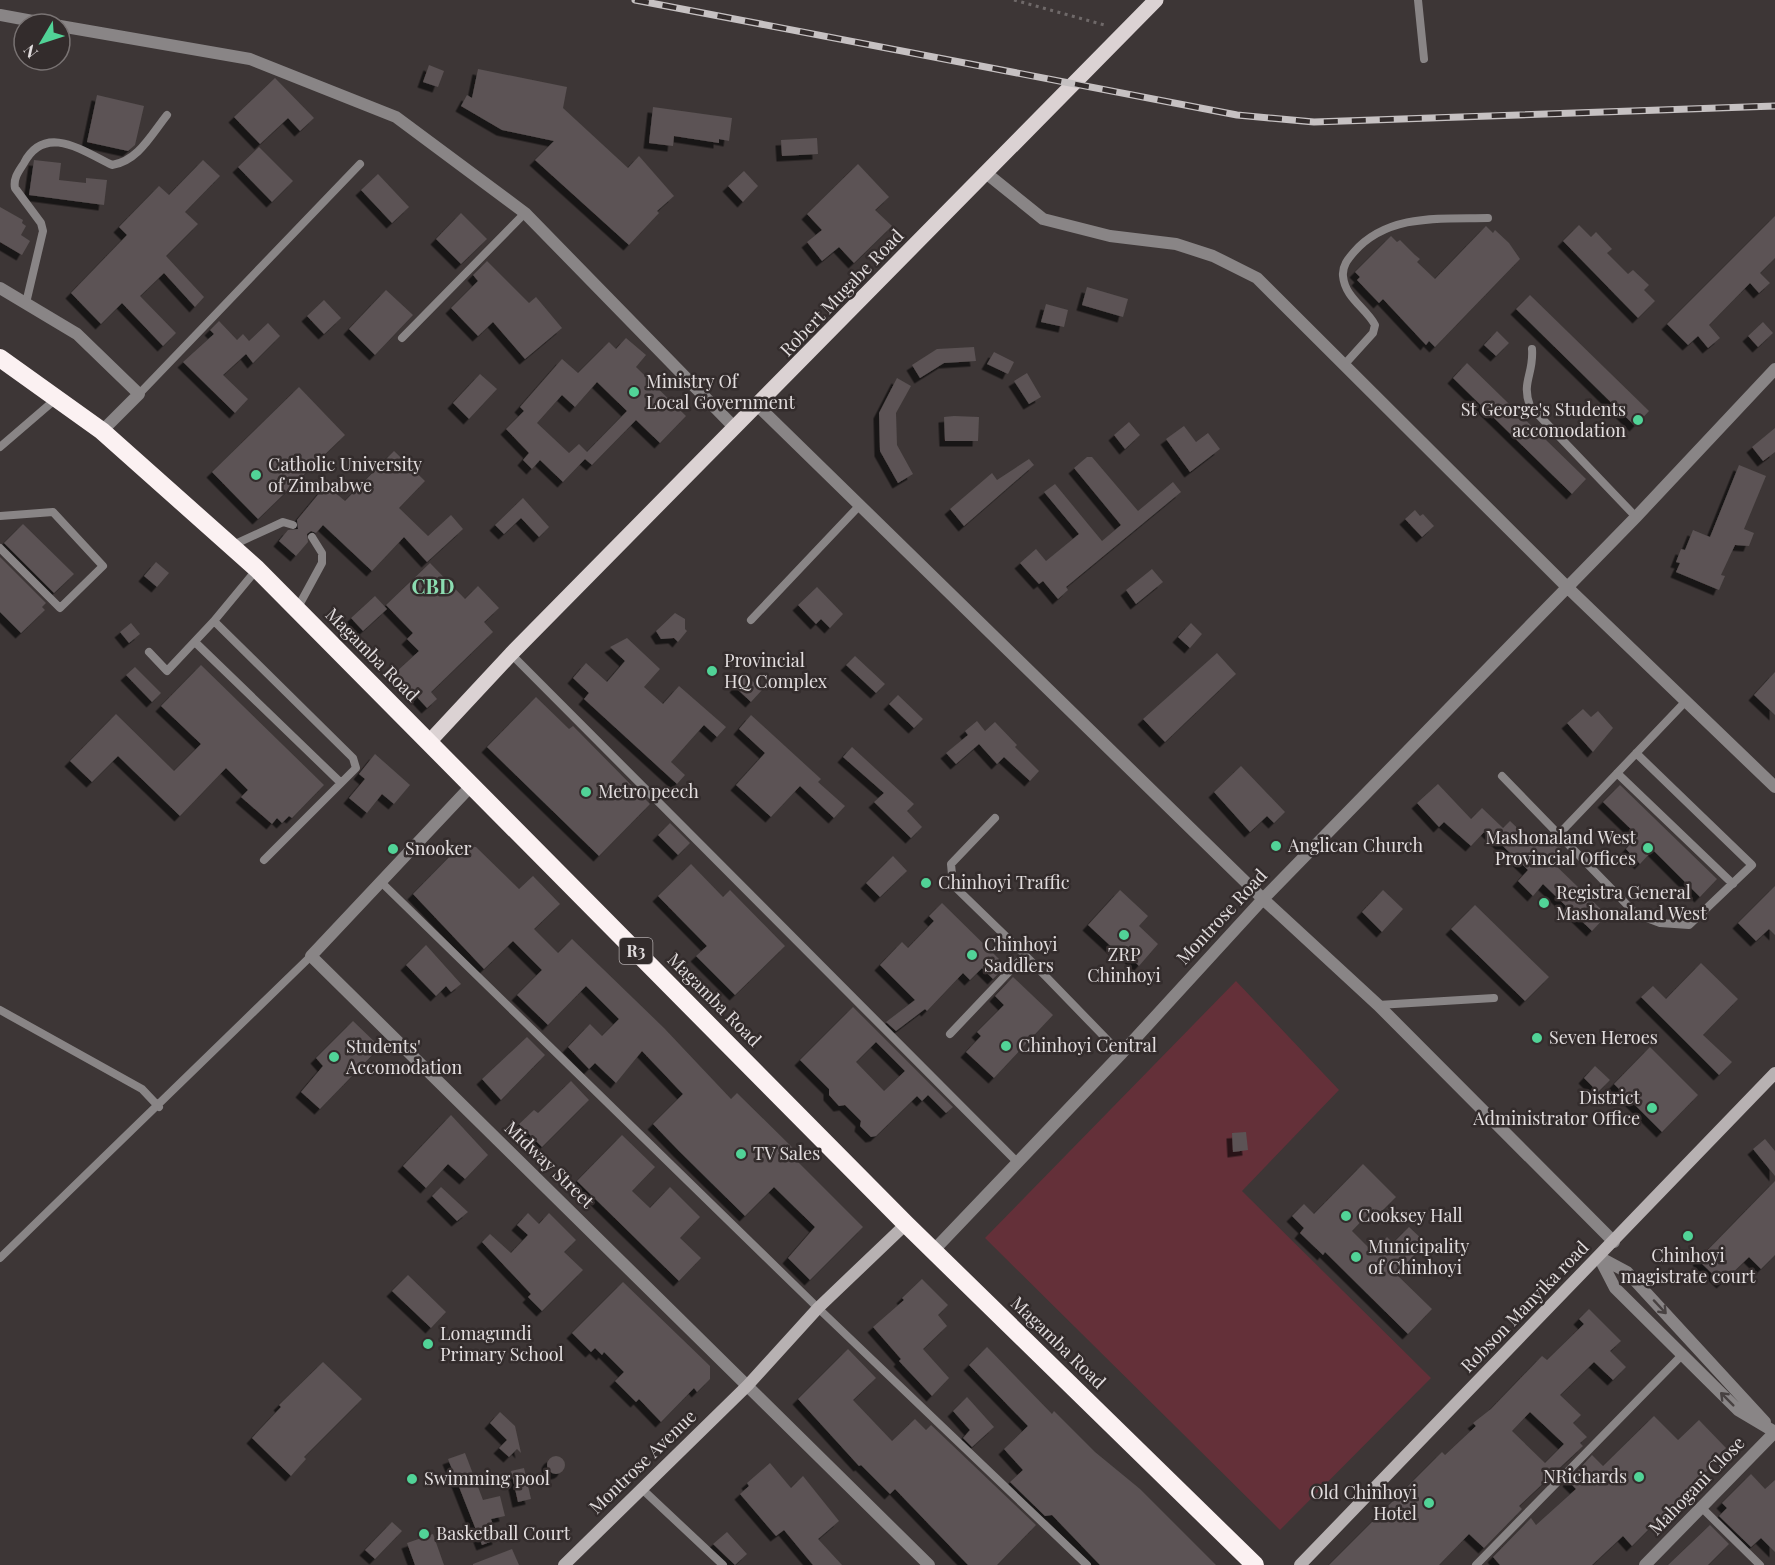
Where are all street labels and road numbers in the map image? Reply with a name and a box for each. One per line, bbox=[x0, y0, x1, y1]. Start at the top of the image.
street label: Robert Mugabe Road bbox=[774, 223, 909, 361]
street label: Magamba Road bbox=[321, 602, 425, 707]
street label: Montrose Road bbox=[1171, 863, 1272, 969]
road number: R3 bbox=[620, 938, 652, 964]
street label: Magamba Road bbox=[663, 947, 767, 1052]
street label: Midway Street bbox=[500, 1116, 600, 1213]
street label: Robson Manyika road bbox=[1455, 1235, 1594, 1377]
street label: Magamba Road bbox=[1006, 1291, 1112, 1394]
street label: Montrose Avenue bbox=[584, 1404, 701, 1519]
street label: Mahogani Close bbox=[1643, 1431, 1749, 1540]

